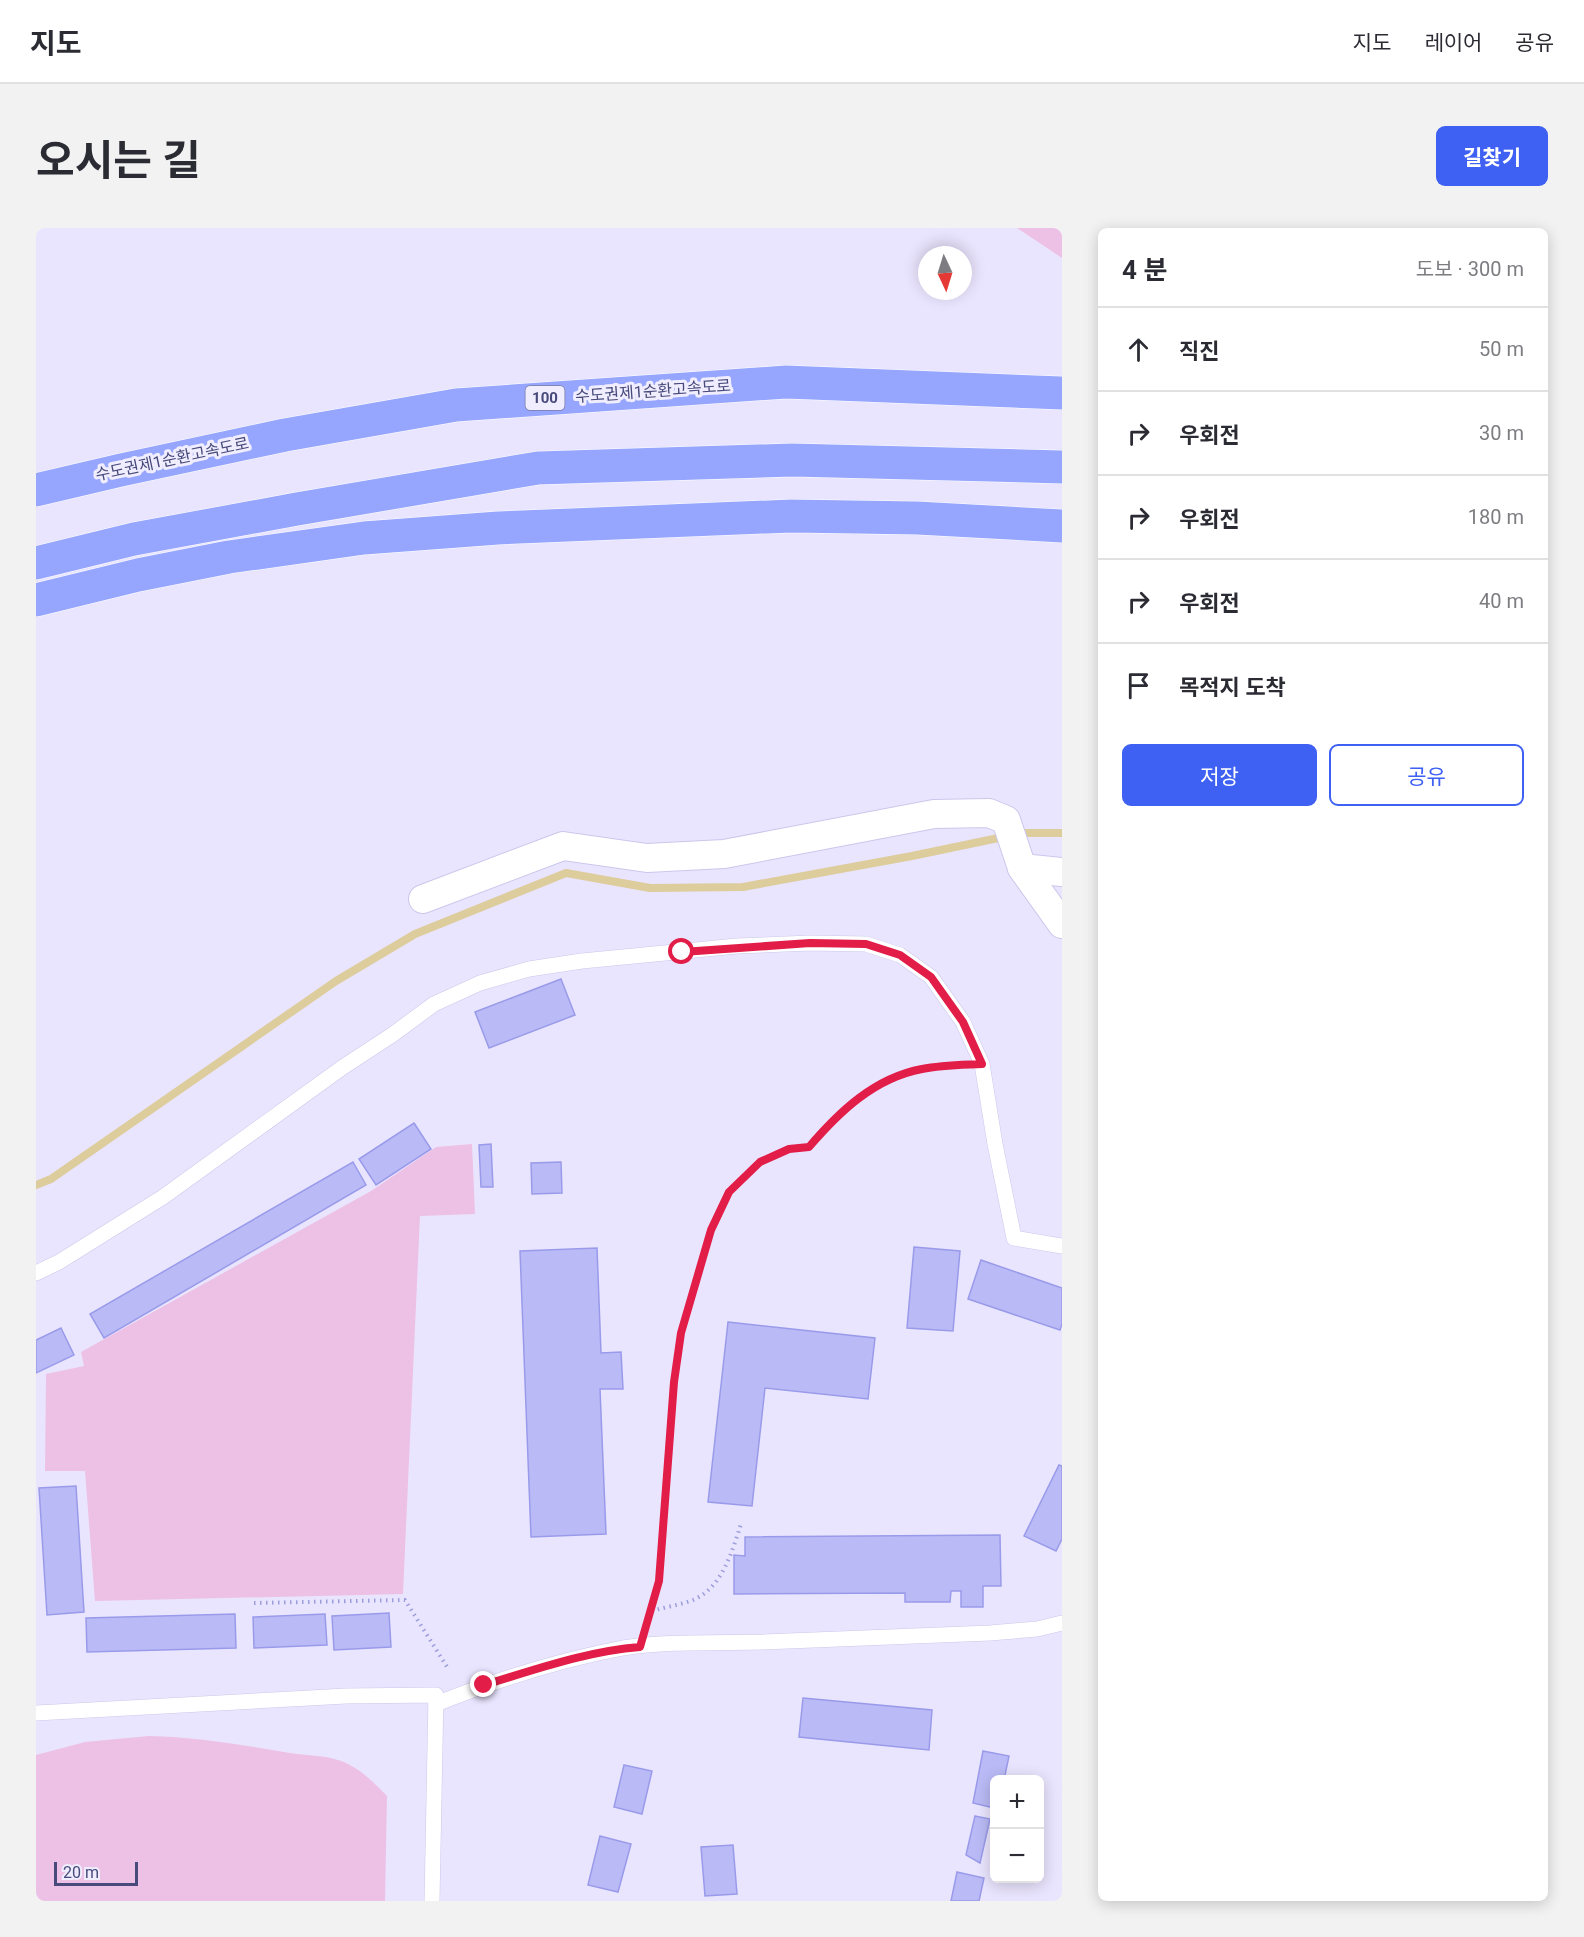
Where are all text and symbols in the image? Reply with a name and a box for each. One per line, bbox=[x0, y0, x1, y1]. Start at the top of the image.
text: 지도 bbox=[30, 27, 82, 60]
text: 지도 bbox=[1353, 31, 1391, 55]
text: 레이어 bbox=[1424, 31, 1482, 55]
text: 공유 bbox=[1515, 31, 1554, 55]
button: 길찾기 bbox=[1436, 126, 1548, 186]
text: 오시는 길 bbox=[36, 136, 201, 185]
north arrow bbox=[918, 246, 972, 300]
text: 4 분 bbox=[1122, 255, 1167, 285]
text: 도보 · 300 m bbox=[1416, 257, 1524, 281]
icon: ahead bbox=[1122, 333, 1155, 366]
text: 50 m bbox=[1479, 337, 1524, 361]
text: 직진 bbox=[1179, 339, 1219, 364]
street label: 수도권제1순환고속도로 bbox=[574, 376, 732, 406]
road number: 100 bbox=[526, 386, 564, 410]
icon: right bbox=[1122, 417, 1155, 450]
text: 30 m bbox=[1479, 421, 1524, 445]
text: 우회전 bbox=[1179, 423, 1240, 448]
street label: 수도권제1순환고속도로 bbox=[94, 433, 251, 485]
icon: right bbox=[1122, 501, 1155, 534]
text: 180 m bbox=[1468, 505, 1524, 529]
text: 우회전 bbox=[1179, 507, 1240, 532]
icon: right bbox=[1122, 585, 1155, 618]
text: 40 m bbox=[1479, 589, 1524, 613]
text: 우회전 bbox=[1179, 591, 1240, 616]
icon: arrive bbox=[1122, 669, 1155, 702]
text: 목적지 도착 bbox=[1179, 675, 1286, 700]
button: 저장 bbox=[1122, 744, 1317, 806]
button: 공유 bbox=[1329, 744, 1524, 806]
route start bbox=[668, 938, 694, 964]
route end bbox=[470, 1671, 496, 1697]
map controls bbox=[990, 1775, 1044, 1883]
button: + bbox=[990, 1775, 1044, 1829]
button: − bbox=[990, 1829, 1044, 1883]
scale bar bbox=[54, 1859, 138, 1886]
text: 20 m bbox=[63, 1863, 99, 1882]

